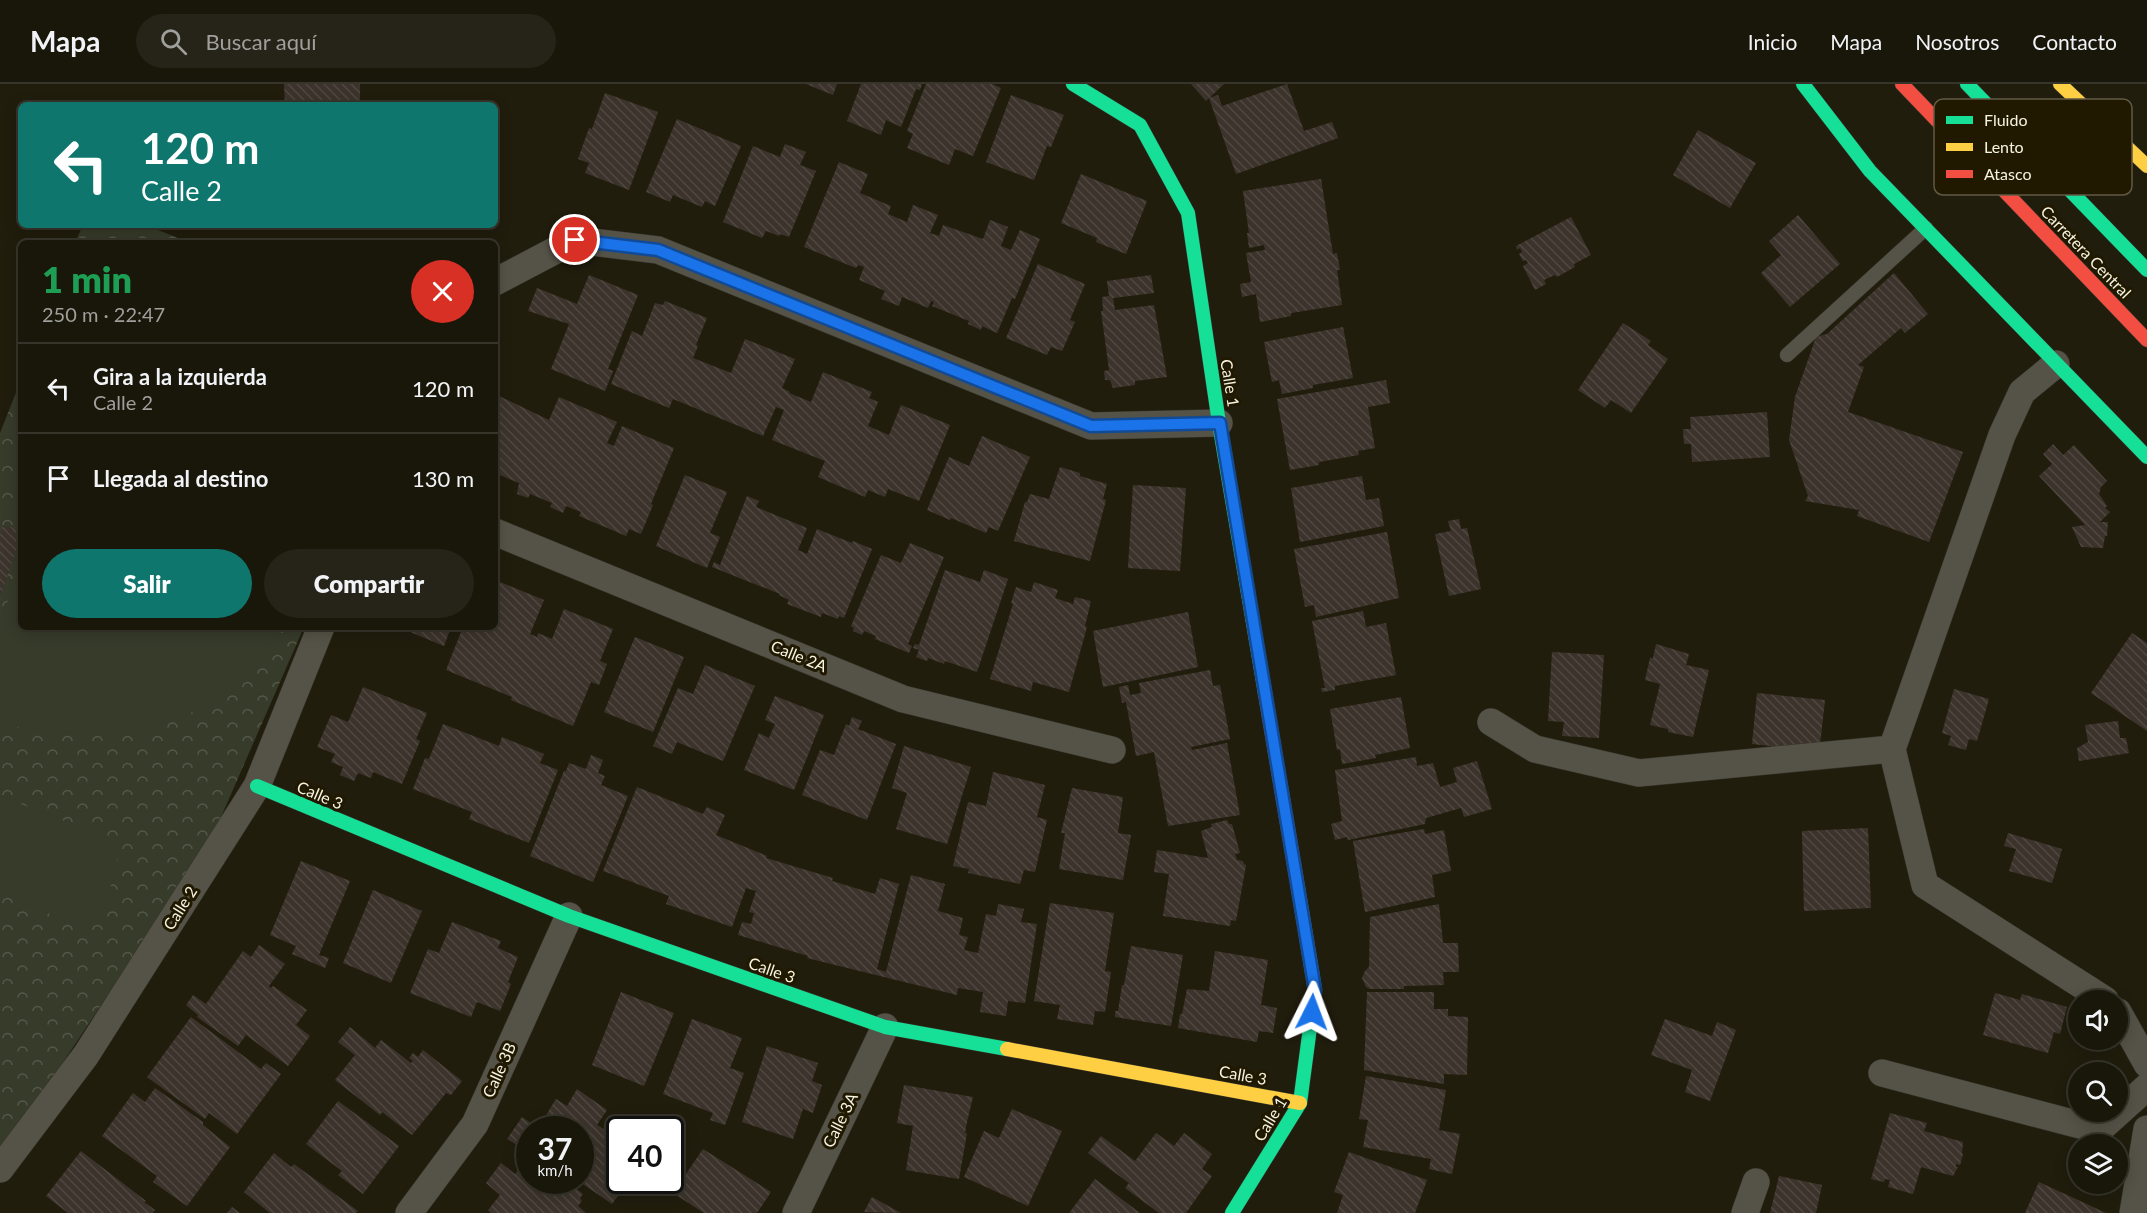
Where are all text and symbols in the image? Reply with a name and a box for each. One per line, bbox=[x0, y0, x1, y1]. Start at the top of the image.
search box bbox=[136, 14, 556, 68]
text: Mapa bbox=[30, 24, 100, 58]
icon: search bbox=[157, 25, 190, 58]
text: Buscar aquí bbox=[205, 28, 317, 55]
text: Inicio bbox=[1748, 29, 1797, 54]
text: Mapa bbox=[1830, 29, 1882, 54]
text: Nosotros bbox=[1915, 29, 1999, 54]
text: Contacto bbox=[2032, 29, 2117, 54]
legend bbox=[1934, 99, 2132, 195]
text: Fluido bbox=[1984, 110, 2027, 129]
text: 120 m bbox=[141, 123, 259, 173]
icon: left bbox=[42, 126, 120, 204]
text: Lento bbox=[1984, 137, 2024, 156]
text: Atasco bbox=[1984, 164, 2032, 183]
text: Calle 2 bbox=[141, 174, 222, 207]
street label: Carretera Central bbox=[2037, 201, 2135, 302]
pin bbox=[549, 214, 600, 265]
icon: arrive bbox=[558, 223, 591, 256]
text: 1 min bbox=[42, 257, 132, 301]
button: close bbox=[411, 260, 474, 323]
text: 250 m · 22:47 bbox=[42, 302, 165, 326]
street label: Calle 1 bbox=[1217, 358, 1244, 408]
text: Gira a la izquierda bbox=[93, 363, 267, 390]
icon: left bbox=[42, 372, 75, 405]
text: 120 m bbox=[412, 375, 474, 402]
text: Calle 2 bbox=[93, 390, 153, 414]
icon: arrive bbox=[42, 462, 75, 495]
text: Llegada al destino bbox=[93, 465, 269, 492]
text: 130 m bbox=[412, 465, 474, 492]
button: Salir bbox=[42, 549, 252, 618]
button: Compartir bbox=[264, 549, 474, 618]
street label: Calle 2A bbox=[768, 636, 830, 675]
street label: Calle 3 bbox=[294, 776, 346, 813]
street label: Calle 2 bbox=[159, 882, 200, 933]
street label: Calle 3 bbox=[746, 953, 798, 986]
position arrow bbox=[1280, 980, 1344, 1044]
map controls bbox=[2068, 990, 2128, 1194]
button: sound bbox=[2068, 990, 2128, 1050]
street label: Calle 3B bbox=[478, 1039, 519, 1100]
street label: Calle 3 bbox=[1218, 1061, 1268, 1088]
button: search bbox=[2068, 1062, 2128, 1122]
street label: Calle 3A bbox=[818, 1089, 861, 1150]
street label: Calle 1 bbox=[1249, 1093, 1290, 1144]
speed limit sign: 40 bbox=[606, 1116, 684, 1194]
text: 37 bbox=[538, 1130, 572, 1166]
button: layers bbox=[2068, 1134, 2128, 1194]
text: km/h bbox=[537, 1161, 573, 1179]

